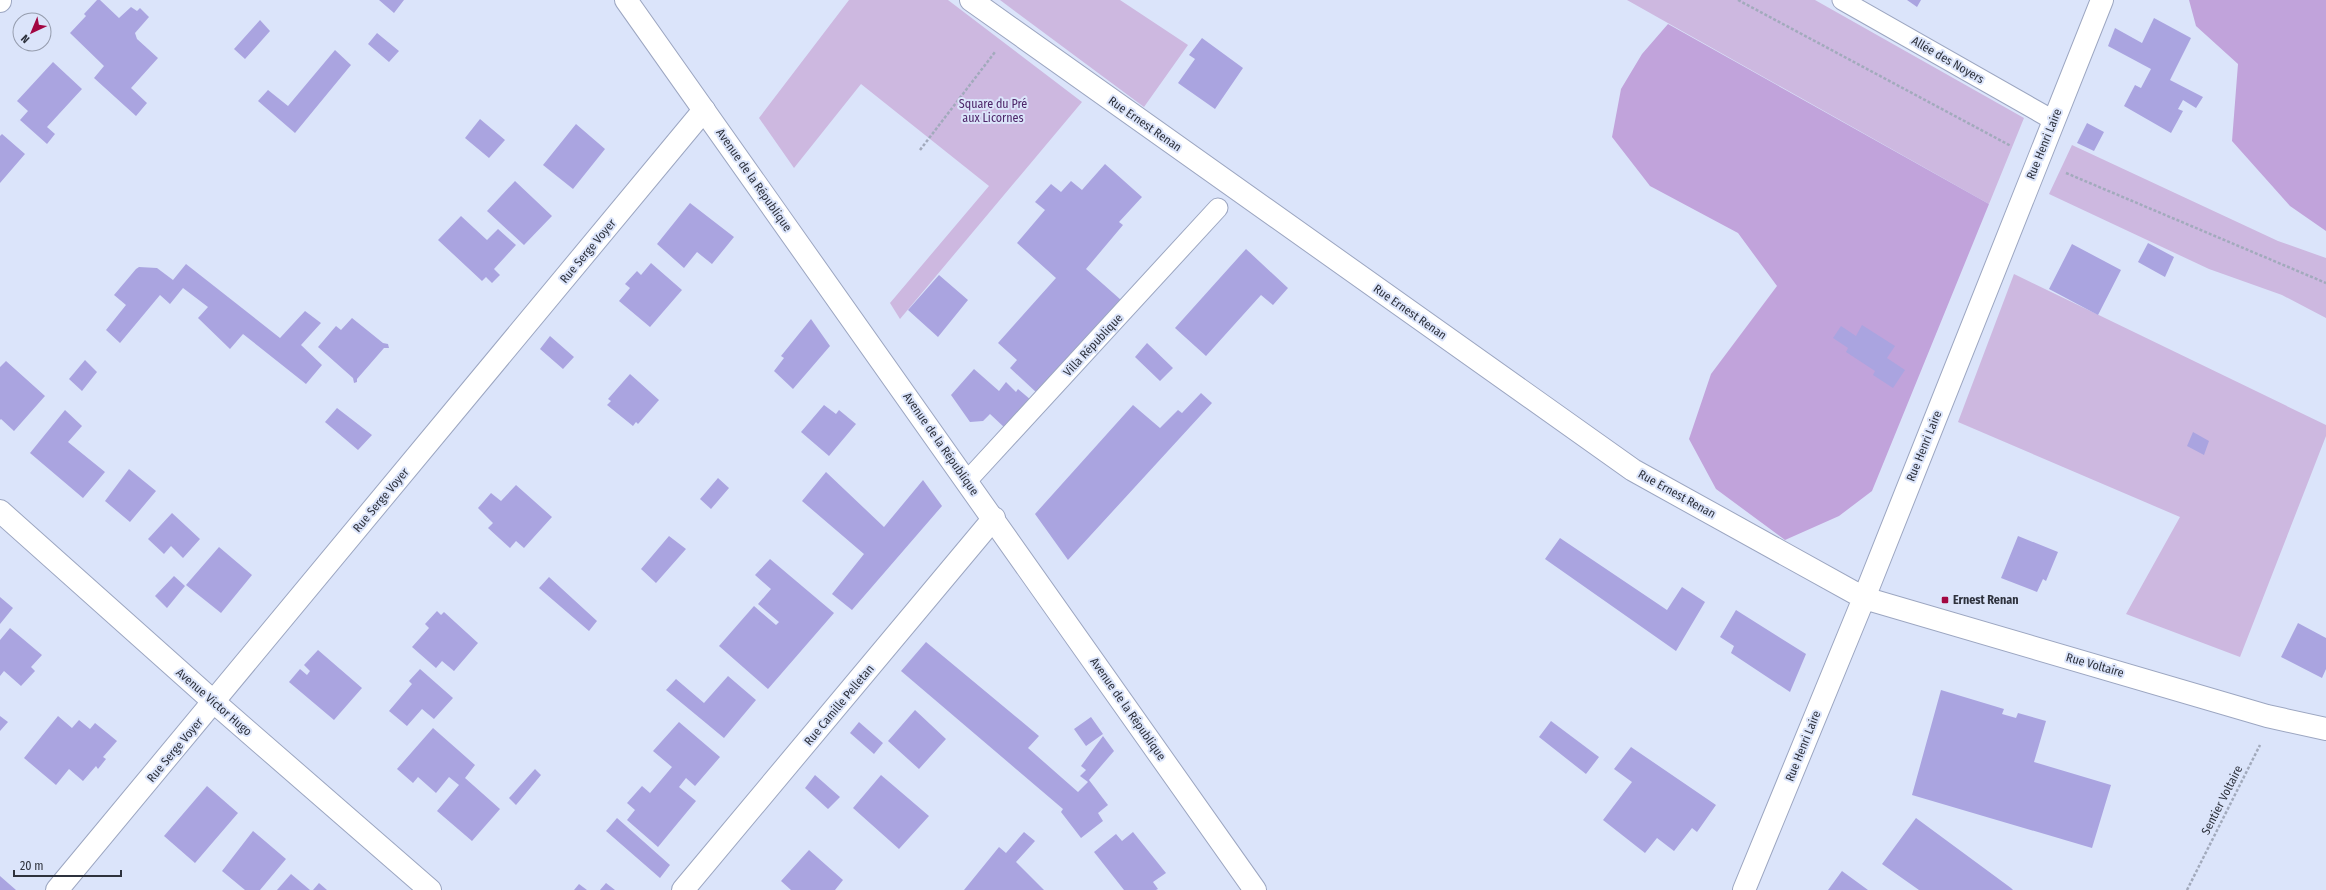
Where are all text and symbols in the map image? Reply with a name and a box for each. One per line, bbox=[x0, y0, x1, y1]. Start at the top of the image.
north arrow bbox=[12, 12, 52, 52]
text: N bbox=[19, 32, 32, 46]
street label: Allée des Noyers bbox=[1909, 34, 1987, 86]
street label: Rue Ernest Renan bbox=[1106, 94, 1184, 154]
park label: Square du Pré aux Licornes bbox=[959, 97, 1027, 125]
street label: Rue Henri Laire bbox=[2023, 107, 2065, 181]
street label: Avenue de la République bbox=[713, 126, 795, 234]
street label: Rue Serge Voyer bbox=[557, 216, 619, 286]
street label: Rue Ernest Renan bbox=[1371, 282, 1449, 342]
street label: Villa République bbox=[1061, 311, 1126, 379]
street label: Avenue de la République bbox=[900, 390, 982, 498]
street label: Rue Henri Laire bbox=[1903, 409, 1945, 483]
street label: Rue Serge Voyer bbox=[350, 465, 412, 535]
street label: Rue Ernest Renan bbox=[1636, 467, 1718, 521]
place label: Ernest Renan bbox=[1953, 593, 2019, 607]
marker: Ernest Renan bbox=[1940, 595, 1950, 605]
street label: Rue Voltaire bbox=[2065, 650, 2126, 680]
street label: Avenue de la République bbox=[1087, 655, 1169, 763]
street label: Rue Camille Pelletan bbox=[801, 662, 877, 748]
street label: Avenue Victor Hugo bbox=[173, 665, 255, 739]
street label: Rue Henri Laire bbox=[1782, 709, 1824, 783]
street label: Rue Serge Voyer bbox=[144, 715, 206, 785]
street label: Sentier Voltaire bbox=[2199, 763, 2245, 837]
scale bar bbox=[14, 852, 121, 878]
text: 20 m bbox=[20, 859, 44, 873]

